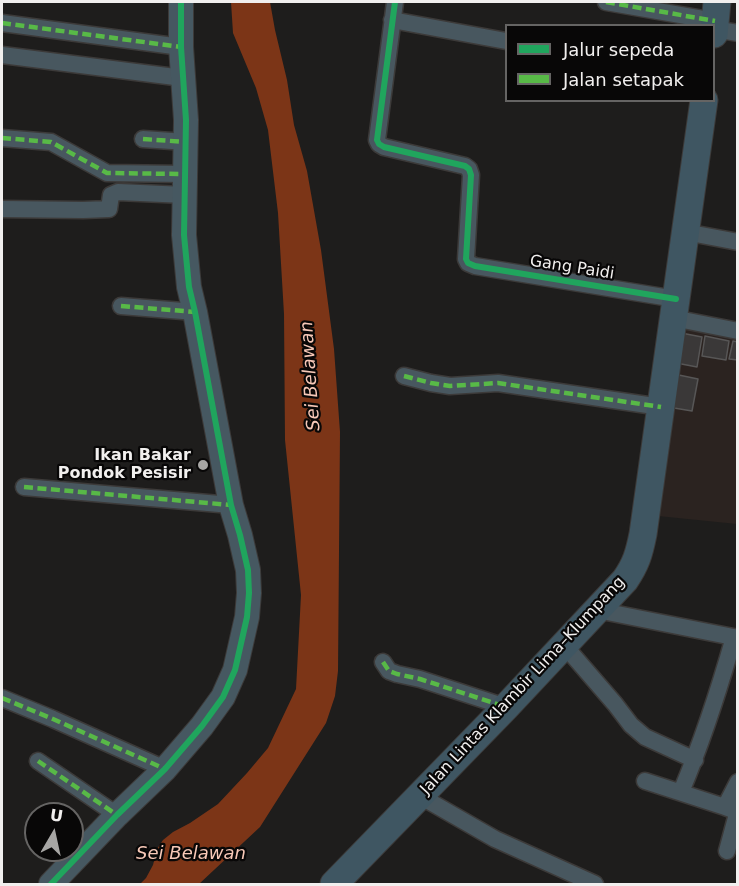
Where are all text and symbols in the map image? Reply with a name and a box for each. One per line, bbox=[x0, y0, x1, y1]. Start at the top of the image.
legend bbox=[505, 24, 715, 102]
text: Jalur sepeda bbox=[563, 39, 674, 60]
text: Jalan setapak bbox=[563, 69, 684, 90]
street label: Gang Paidi bbox=[528, 252, 616, 284]
water label: Sei Belawan bbox=[296, 320, 326, 432]
place label: Ikan Bakar Pondok Pesisir bbox=[58, 446, 191, 484]
marker: Ikan Bakar Pondok Pesisir bbox=[196, 458, 210, 472]
street label: Jalan Lintas Klambir Lima–Klumpang bbox=[417, 573, 629, 799]
north arrow bbox=[24, 802, 84, 862]
text: U bbox=[49, 805, 64, 826]
water label: Sei Belawan bbox=[136, 843, 246, 865]

